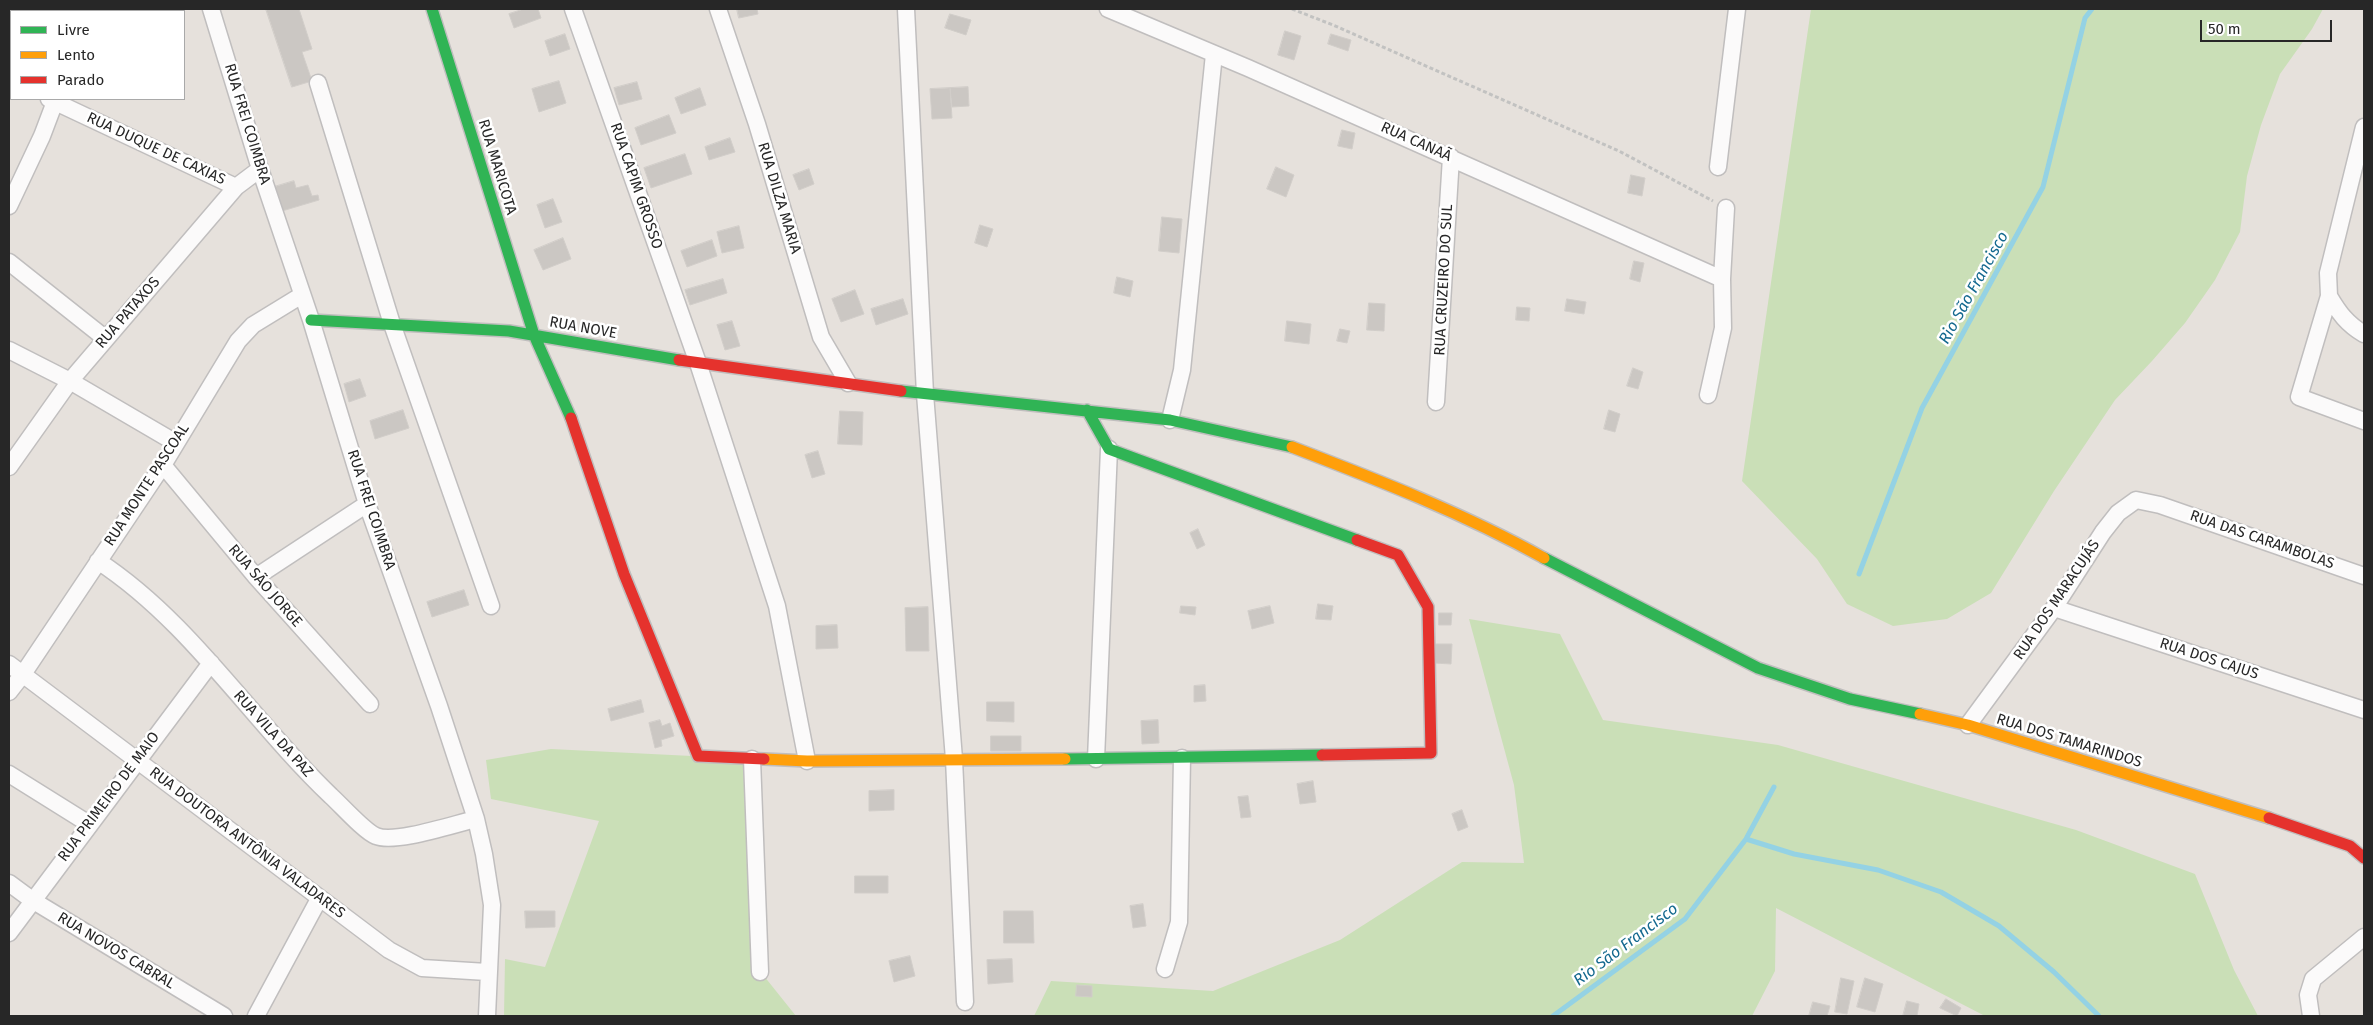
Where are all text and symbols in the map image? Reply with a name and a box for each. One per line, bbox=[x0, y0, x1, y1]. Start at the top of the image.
legend bbox=[10, 10, 185, 100]
scale bar bbox=[2203, 10, 2336, 42]
text: 50 m bbox=[2208, 20, 2241, 38]
text: Livre bbox=[57, 21, 90, 39]
text: Lento bbox=[57, 46, 95, 64]
street label: RUA FREI COIMBRA bbox=[220, 61, 274, 187]
text: Parado bbox=[57, 71, 104, 89]
street label: RUA DUQUE DE CAXIAS bbox=[84, 109, 228, 189]
street label: RUA MARICOTA bbox=[474, 117, 520, 217]
street label: RUA CANAÃ bbox=[1378, 118, 1454, 166]
street label: RUA CAPIM GROSSO bbox=[606, 120, 666, 252]
street label: RUA DILZA MARIA bbox=[753, 140, 805, 256]
street label: RUA CRUZEIRO DO SUL bbox=[1431, 204, 1457, 356]
water label: Rio São Francisco bbox=[1935, 228, 2013, 348]
street label: RUA PATAXOS bbox=[92, 274, 164, 352]
street label: RUA NOVE bbox=[548, 313, 618, 343]
street label: RUA MONTE PASCOAL bbox=[101, 420, 193, 550]
street label: RUA FREI COIMBRA bbox=[343, 448, 399, 572]
street label: RUA DAS CARAMBOLAS bbox=[2187, 507, 2337, 573]
street label: RUA DOS MARACUJÁS bbox=[2010, 537, 2104, 663]
street label: RUA SÃO JORGE bbox=[224, 541, 306, 631]
street label: RUA DOS CAJUS bbox=[2157, 635, 2261, 683]
street label: RUA VILA DA PAZ bbox=[229, 687, 317, 781]
street label: RUA DOS TAMARINDOS bbox=[1994, 710, 2144, 772]
street label: RUA PRIMEIRO DE MAIO bbox=[54, 729, 164, 865]
street label: RUA DOUTORA ANTÔNIA VALADARES bbox=[146, 764, 348, 922]
water label: Rio São Francisco bbox=[1570, 900, 1682, 990]
street label: RUA NOVOS CABRAL bbox=[54, 909, 178, 993]

